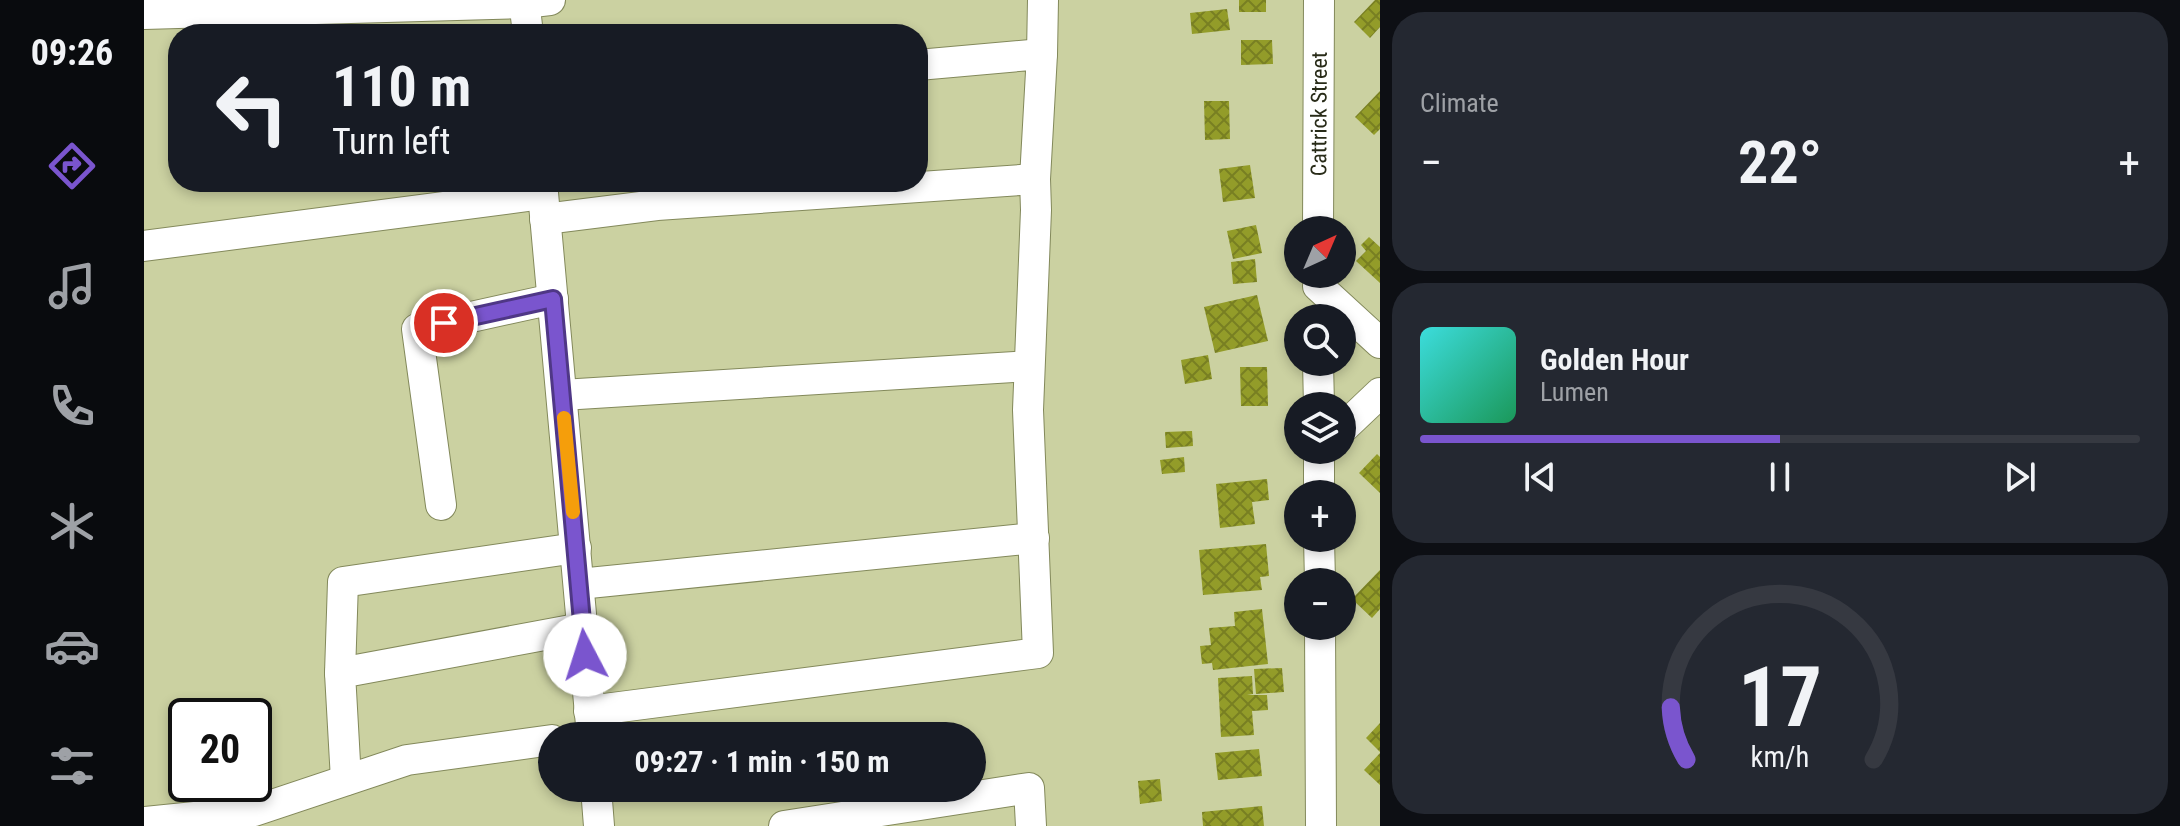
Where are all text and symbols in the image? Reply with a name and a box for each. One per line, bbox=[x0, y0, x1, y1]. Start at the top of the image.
text: 09:26 bbox=[31, 32, 113, 74]
street label: Cattrick Street bbox=[1306, 52, 1332, 176]
text: 110 m bbox=[332, 54, 471, 120]
icon: left bbox=[200, 56, 304, 160]
text: Climate bbox=[1420, 88, 1499, 118]
text: Turn left bbox=[332, 121, 450, 163]
text: 22° bbox=[1738, 127, 1822, 198]
text: − bbox=[1420, 137, 1442, 189]
text: + bbox=[2118, 137, 2140, 189]
icon: directions bbox=[44, 138, 100, 194]
north arrow bbox=[1284, 216, 1356, 288]
map controls bbox=[1284, 216, 1356, 640]
icon: music bbox=[44, 258, 100, 314]
pin bbox=[410, 289, 478, 357]
icon: arrive bbox=[422, 301, 466, 345]
button: search bbox=[1284, 304, 1356, 376]
text: Golden Hour bbox=[1540, 342, 1689, 377]
text: Lumen bbox=[1540, 377, 1609, 407]
icon: phone bbox=[44, 378, 100, 434]
button: layers bbox=[1284, 392, 1356, 464]
icon: previous bbox=[1518, 455, 1562, 499]
icon: pause bbox=[1758, 455, 1802, 499]
icon: next bbox=[1998, 455, 2042, 499]
button: + bbox=[1284, 480, 1356, 552]
icon: climate bbox=[44, 498, 100, 554]
button: − bbox=[1284, 568, 1356, 640]
position arrow bbox=[543, 613, 627, 697]
icon: car bbox=[44, 618, 100, 674]
text: 17 bbox=[1738, 649, 1822, 746]
speed limit sign: 20 bbox=[168, 698, 272, 802]
icon: filters bbox=[44, 738, 100, 794]
text: km/h bbox=[1751, 741, 1809, 775]
text: 09:27 · 1 min · 150 m bbox=[635, 744, 889, 779]

